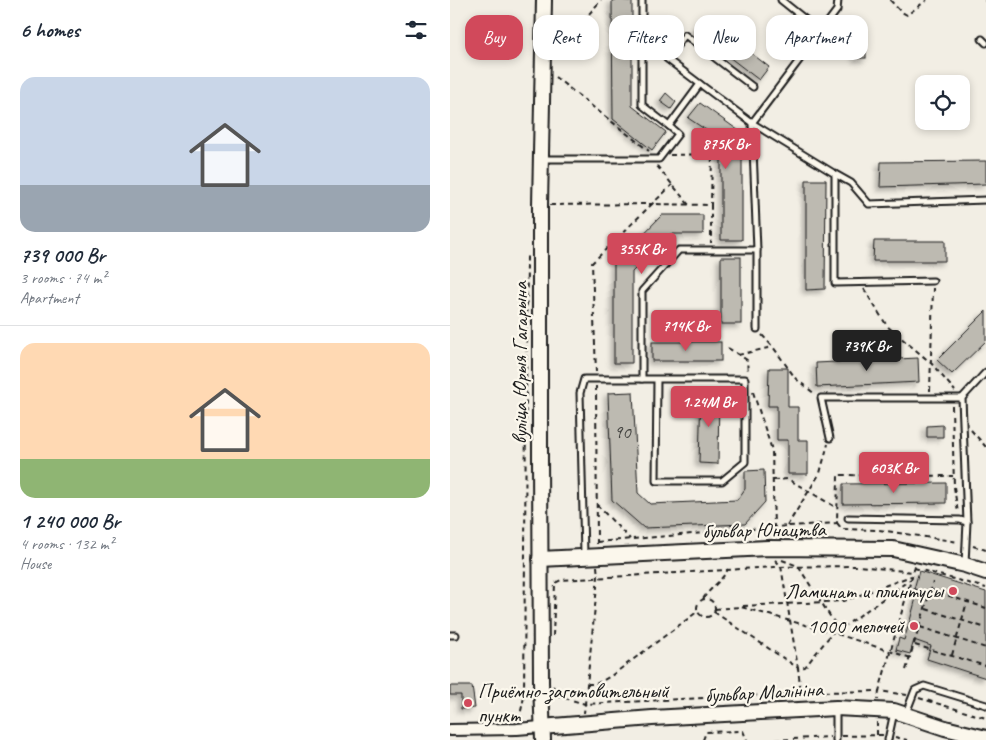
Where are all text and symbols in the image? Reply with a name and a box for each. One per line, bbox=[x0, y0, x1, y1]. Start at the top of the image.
chip: Buy bbox=[465, 15, 523, 60]
chip: Rent bbox=[533, 15, 599, 60]
chip: Filters bbox=[609, 15, 684, 60]
chip: New bbox=[694, 15, 756, 60]
chip: Apartment bbox=[766, 15, 868, 60]
icon: filters bbox=[402, 16, 430, 44]
text: 6 homes bbox=[20, 17, 80, 43]
map controls bbox=[915, 75, 970, 130]
button: locate bbox=[915, 75, 970, 130]
icon: home bbox=[180, 110, 270, 200]
pin: 875K Br bbox=[680, 128, 772, 170]
text: 875K Br bbox=[702, 134, 750, 154]
pin: 355K Br bbox=[596, 232, 688, 275]
text: 355K Br bbox=[618, 239, 666, 259]
text: 739 000 Br bbox=[20, 242, 105, 268]
text: 3 rooms · 74 m² bbox=[20, 268, 106, 288]
street label: вуліца Юрыя Гагарына bbox=[507, 280, 533, 444]
text: Apartment bbox=[20, 288, 79, 308]
pin: 714K Br bbox=[640, 310, 732, 352]
text: 714K Br bbox=[662, 316, 710, 336]
pin: 739K Br bbox=[821, 330, 913, 372]
text: 739K Br bbox=[843, 336, 891, 356]
icon: home bbox=[180, 375, 270, 465]
pin: 1.24M Br bbox=[657, 386, 761, 428]
text: 1.24M Br bbox=[682, 392, 736, 412]
house number: 90 bbox=[613, 420, 632, 444]
pin: 603K Br bbox=[848, 452, 940, 494]
text: 603K Br bbox=[870, 458, 918, 478]
text: 1 240 000 Br bbox=[20, 508, 120, 534]
street label: бульвар Юнацтва bbox=[702, 516, 828, 544]
text: 4 rooms · 132 m² bbox=[20, 534, 114, 554]
text: House bbox=[20, 554, 51, 574]
place label: Ламинат и плинтусы bbox=[785, 578, 945, 604]
marker: Ламинат и плинтусы bbox=[947, 585, 959, 597]
place label: 1000 мелочей bbox=[808, 613, 905, 639]
marker: 1000 мелочей bbox=[908, 620, 920, 632]
street label: бульвар Малініна bbox=[704, 676, 826, 708]
place label: Приёмно-заготовительный пункт bbox=[478, 678, 670, 728]
marker: Приёмно-заготовительный пункт bbox=[462, 697, 474, 709]

